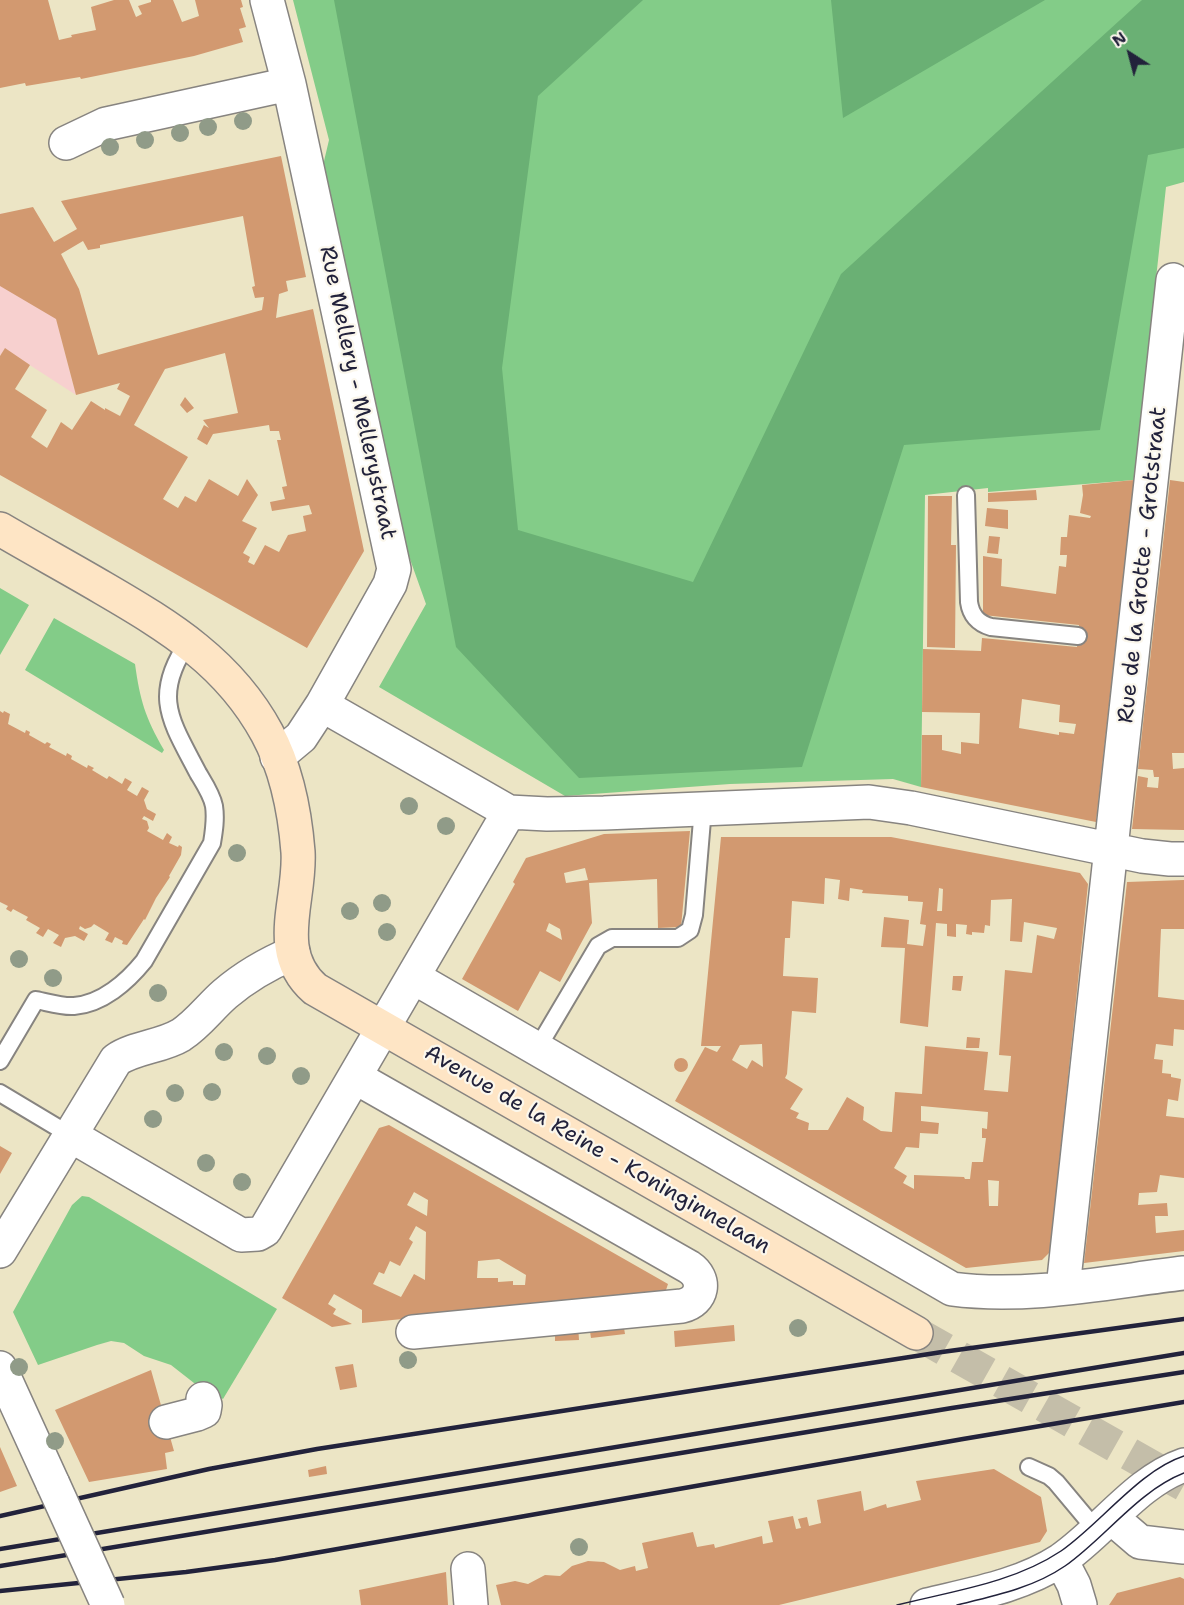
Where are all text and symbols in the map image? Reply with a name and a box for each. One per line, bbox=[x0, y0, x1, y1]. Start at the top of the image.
north arrow bbox=[1100, 24, 1160, 84]
text: N bbox=[1108, 27, 1130, 51]
street label: Rue Mellery - Mellerystraat bbox=[313, 244, 401, 542]
street label: Rue de la Grotte - Grotstraat bbox=[1113, 406, 1173, 724]
street label: Avenue de la Reine - Koninginnelaan bbox=[419, 1040, 775, 1260]

